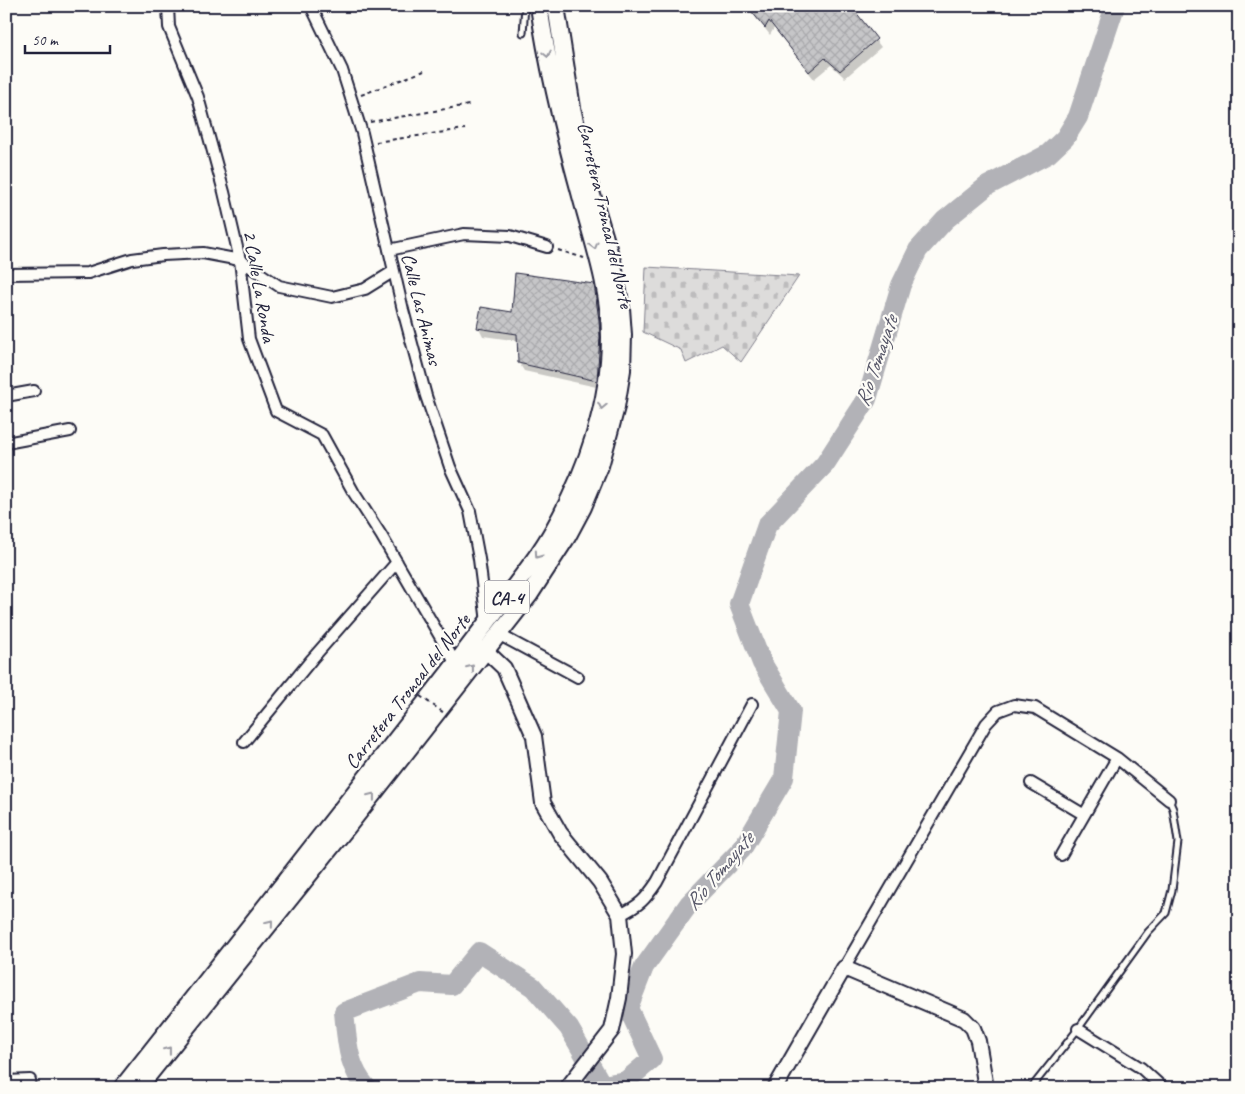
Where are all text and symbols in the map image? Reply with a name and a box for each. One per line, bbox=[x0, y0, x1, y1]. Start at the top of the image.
scale bar bbox=[25, 22, 110, 54]
text: 50 m bbox=[32, 31, 59, 50]
one-way arrow bbox=[541, 50, 552, 59]
street label: Carretera Troncal del Norte bbox=[572, 120, 639, 312]
street label: 2 Calle La Ronda bbox=[237, 228, 282, 346]
one-way arrow bbox=[589, 241, 599, 250]
street label: Calle Las Animas bbox=[396, 251, 448, 370]
water label: Río Tomayate bbox=[848, 310, 905, 409]
one-way arrow bbox=[597, 402, 607, 411]
one-way arrow bbox=[535, 549, 544, 558]
road number: CA-4 bbox=[484, 580, 530, 614]
street label: Carretera Troncal del Norte bbox=[339, 608, 477, 774]
one-way arrow bbox=[466, 665, 474, 674]
one-way arrow bbox=[366, 793, 374, 802]
water label: Río Tomayate bbox=[679, 824, 761, 915]
one-way arrow bbox=[264, 920, 272, 929]
one-way arrow bbox=[162, 1046, 171, 1055]

